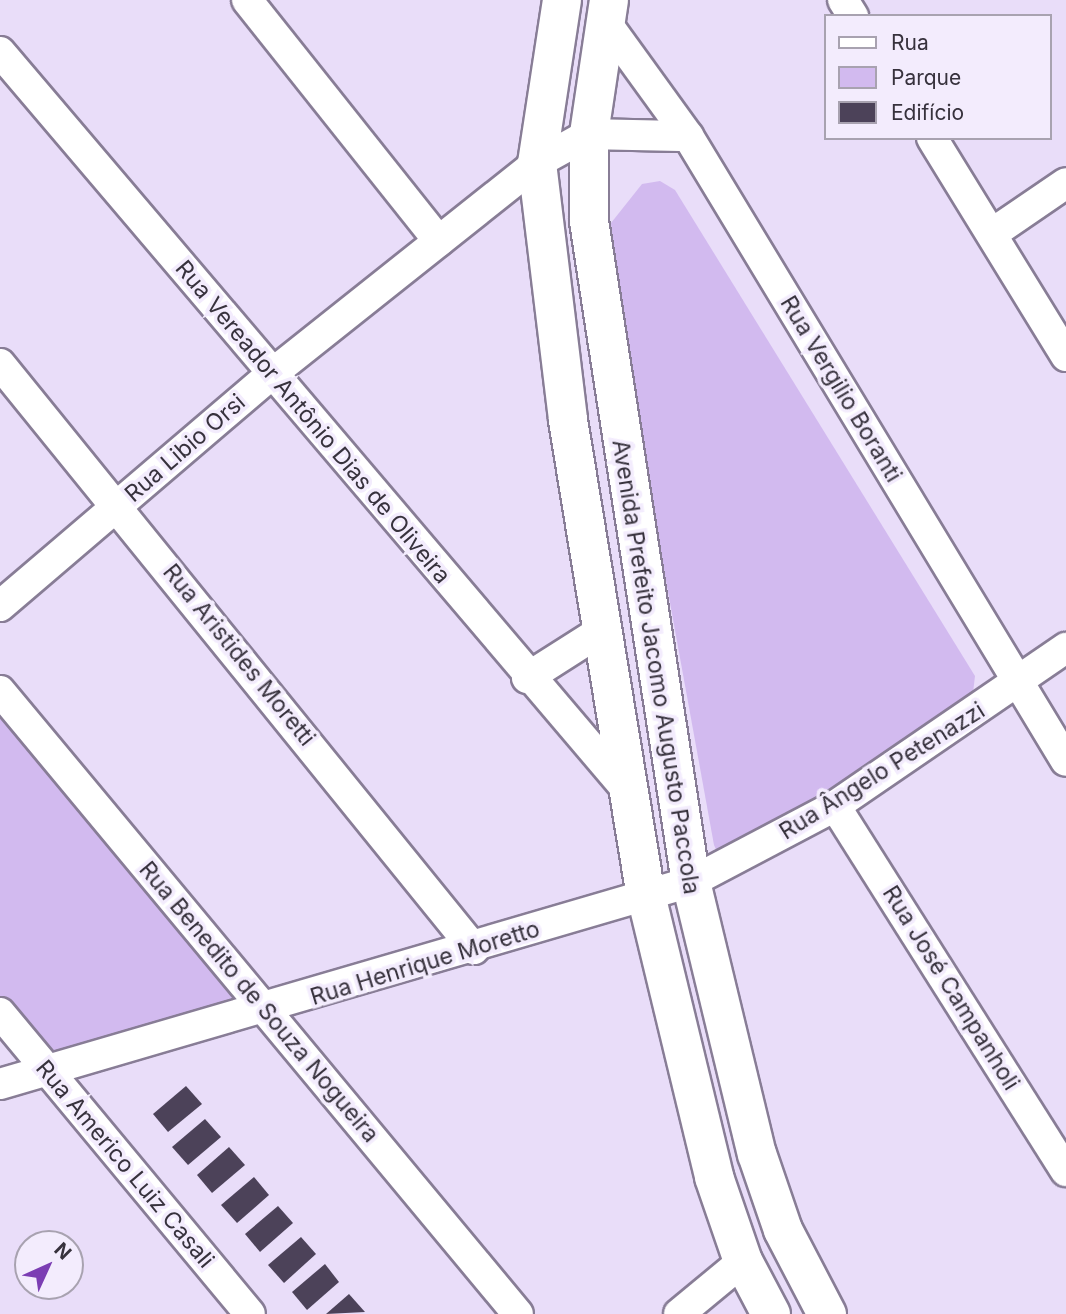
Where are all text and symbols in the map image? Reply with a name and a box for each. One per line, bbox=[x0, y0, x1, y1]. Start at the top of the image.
legend bbox=[824, 14, 1052, 140]
text: Rua bbox=[891, 30, 929, 55]
text: Parque bbox=[891, 65, 961, 90]
text: Edifício bbox=[891, 100, 964, 125]
street label: Rua Vereador Antônio Dias de Oliveira bbox=[170, 255, 456, 589]
street label: Rua Vergilio Boranti bbox=[774, 291, 908, 487]
street label: Rua Libio Orsi bbox=[119, 388, 251, 508]
street label: Avenida Prefeito Jacomo Augusto Paccola bbox=[606, 438, 706, 896]
street label: Rua Aristides Moretti bbox=[157, 559, 321, 751]
street label: Rua Ângelo Petenazzi bbox=[774, 697, 990, 845]
street label: Rua Benedito de Souza Nogueira bbox=[133, 856, 385, 1148]
street label: Rua José Campanholi bbox=[877, 881, 1025, 1095]
street label: Rua Henrique Moretto bbox=[307, 915, 543, 1011]
street label: Rua Americo Luiz Casali bbox=[30, 1055, 220, 1273]
north arrow bbox=[14, 1230, 84, 1300]
text: N bbox=[50, 1238, 76, 1264]

